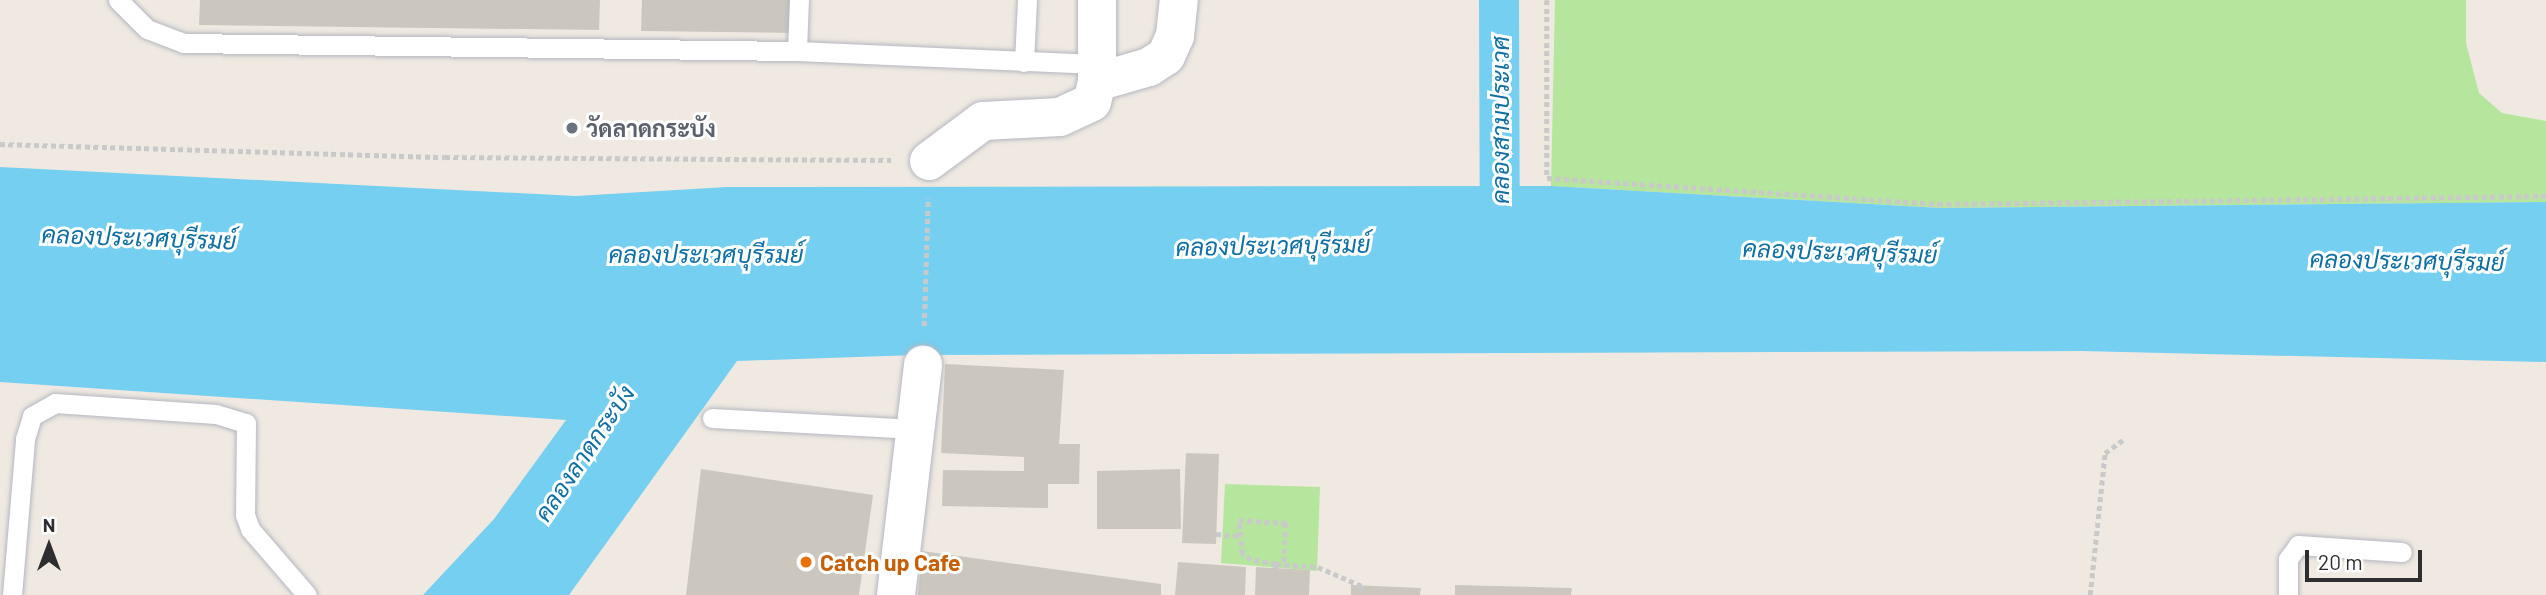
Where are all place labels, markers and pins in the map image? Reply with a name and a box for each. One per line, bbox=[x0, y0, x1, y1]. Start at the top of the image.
place label: วัดลาดกระบัง bbox=[586, 114, 716, 142]
marker: วัดลาดกระบัง bbox=[564, 120, 580, 136]
place label: Catch up Cafe bbox=[820, 548, 961, 576]
marker: Catch up Cafe bbox=[798, 554, 814, 570]

